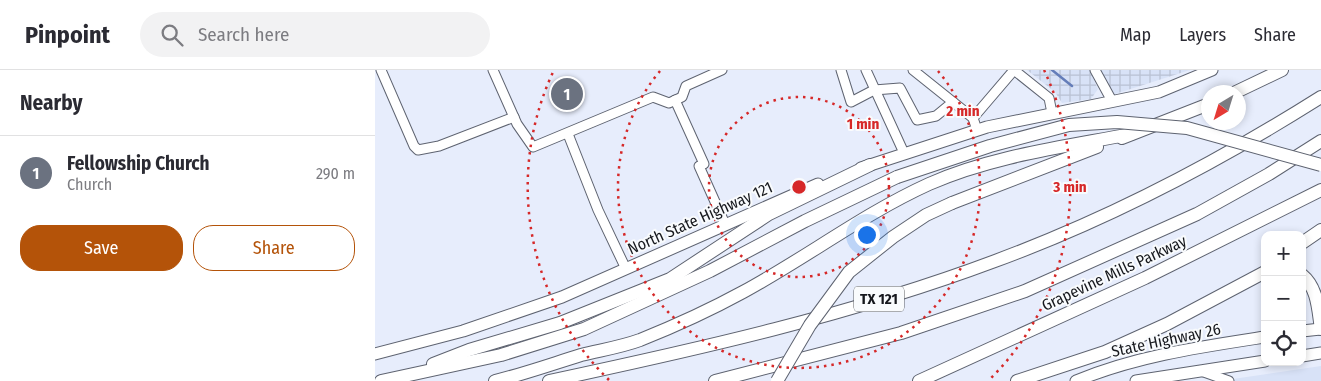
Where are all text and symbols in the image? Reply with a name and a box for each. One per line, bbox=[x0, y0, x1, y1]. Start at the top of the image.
search box bbox=[140, 12, 490, 57]
text: Pinpoint bbox=[25, 21, 110, 49]
icon: search bbox=[158, 21, 186, 49]
text: Search here bbox=[198, 23, 289, 46]
text: Map bbox=[1120, 24, 1151, 46]
text: Layers bbox=[1179, 24, 1226, 46]
text: Share bbox=[1254, 24, 1296, 46]
pin: 1 bbox=[551, 75, 583, 113]
north arrow bbox=[1201, 85, 1246, 130]
text: Nearby bbox=[20, 90, 82, 116]
text: 2 min bbox=[945, 102, 980, 120]
text: 1 min bbox=[847, 115, 879, 133]
text: Fellowship Church bbox=[67, 152, 210, 175]
text: 1 bbox=[33, 164, 39, 183]
text: 290 m bbox=[316, 164, 355, 183]
text: Church bbox=[67, 175, 112, 194]
street label: North State Highway 121 bbox=[625, 178, 775, 258]
centre of rings bbox=[790, 178, 808, 196]
text: 3 min bbox=[1052, 178, 1087, 196]
your location bbox=[854, 222, 880, 248]
button: Save bbox=[20, 225, 183, 271]
button: Share bbox=[193, 225, 355, 271]
street label: Grapevine Mills Parkway bbox=[1039, 231, 1190, 315]
map controls bbox=[1261, 231, 1306, 366]
button: + bbox=[1261, 231, 1306, 276]
button: − bbox=[1261, 276, 1306, 321]
road number: TX 121 bbox=[854, 286, 904, 312]
street label: State Highway 26 bbox=[1110, 319, 1222, 361]
button: locate bbox=[1261, 321, 1306, 366]

